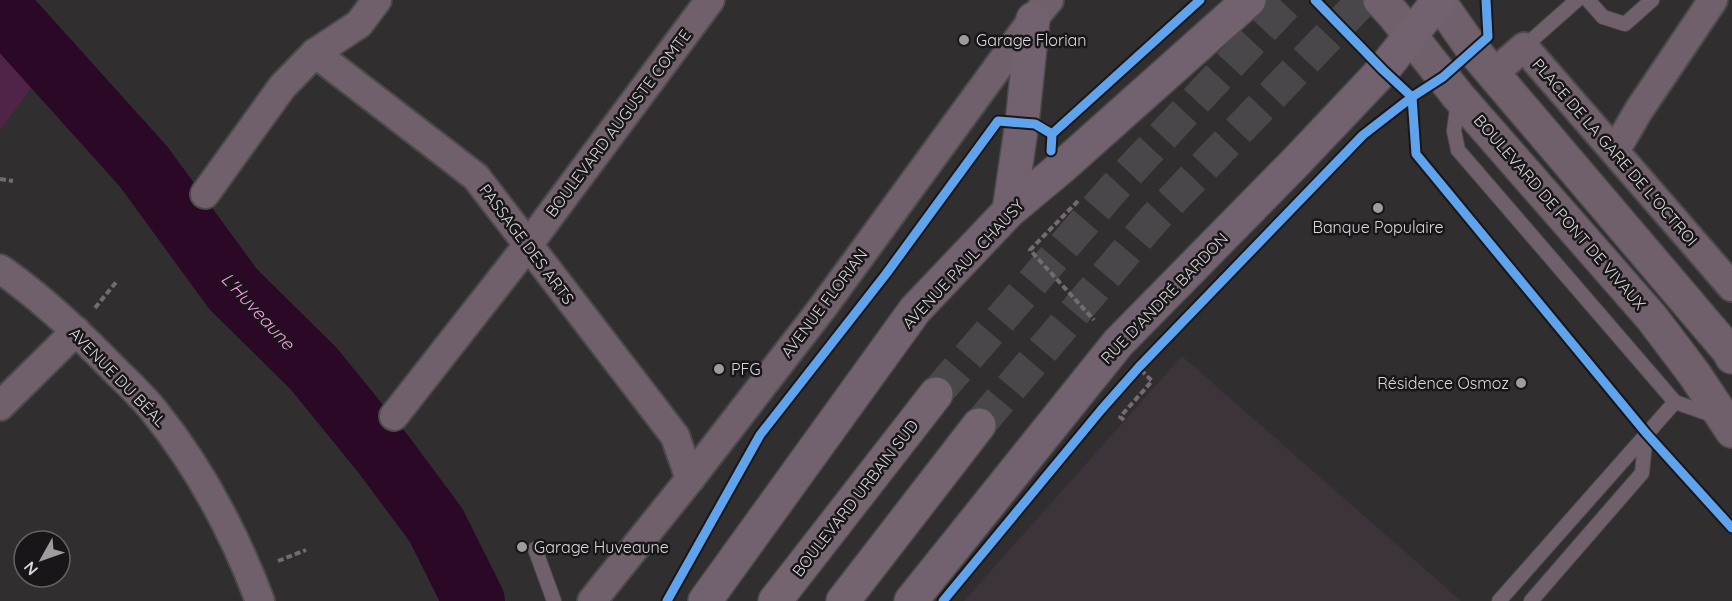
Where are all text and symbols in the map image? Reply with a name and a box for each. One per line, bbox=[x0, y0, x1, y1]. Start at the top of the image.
street label: BOULEVARD AUGUSTE COMTE bbox=[541, 25, 695, 221]
place label: Garage Florian bbox=[976, 30, 1087, 50]
marker: Garage Florian bbox=[957, 33, 971, 47]
street label: PLACE DE LA GARE DE L'OCTROI bbox=[1528, 54, 1702, 250]
street label: BOULEVARD DE PONT DE VIVAUX bbox=[1470, 110, 1650, 314]
street label: PASSAGE DES ARTS bbox=[475, 180, 579, 308]
street label: AVENUE PAUL CHAUSY bbox=[898, 195, 1028, 333]
marker: Banque Populaire bbox=[1371, 201, 1385, 215]
place label: Banque Populaire bbox=[1312, 217, 1444, 237]
street label: RUE D'ANDRÉ BARDON bbox=[1096, 228, 1232, 368]
street label: AVENUE FLORIAN bbox=[776, 244, 872, 362]
water label: L'Huveaune bbox=[216, 268, 300, 355]
street label: AVENUE DU BÉAL bbox=[65, 323, 171, 431]
place label: PFG bbox=[731, 359, 761, 379]
marker: PFG bbox=[712, 362, 726, 376]
place label: Résidence Osmoz bbox=[1377, 373, 1509, 393]
marker: Résidence Osmoz bbox=[1514, 376, 1528, 390]
street label: BOULEVARD URBAIN SUD bbox=[788, 416, 922, 580]
north arrow bbox=[12, 529, 72, 589]
place label: Garage Huveaune bbox=[534, 537, 669, 557]
marker: Garage Huveaune bbox=[515, 540, 529, 554]
text: N bbox=[19, 558, 42, 580]

